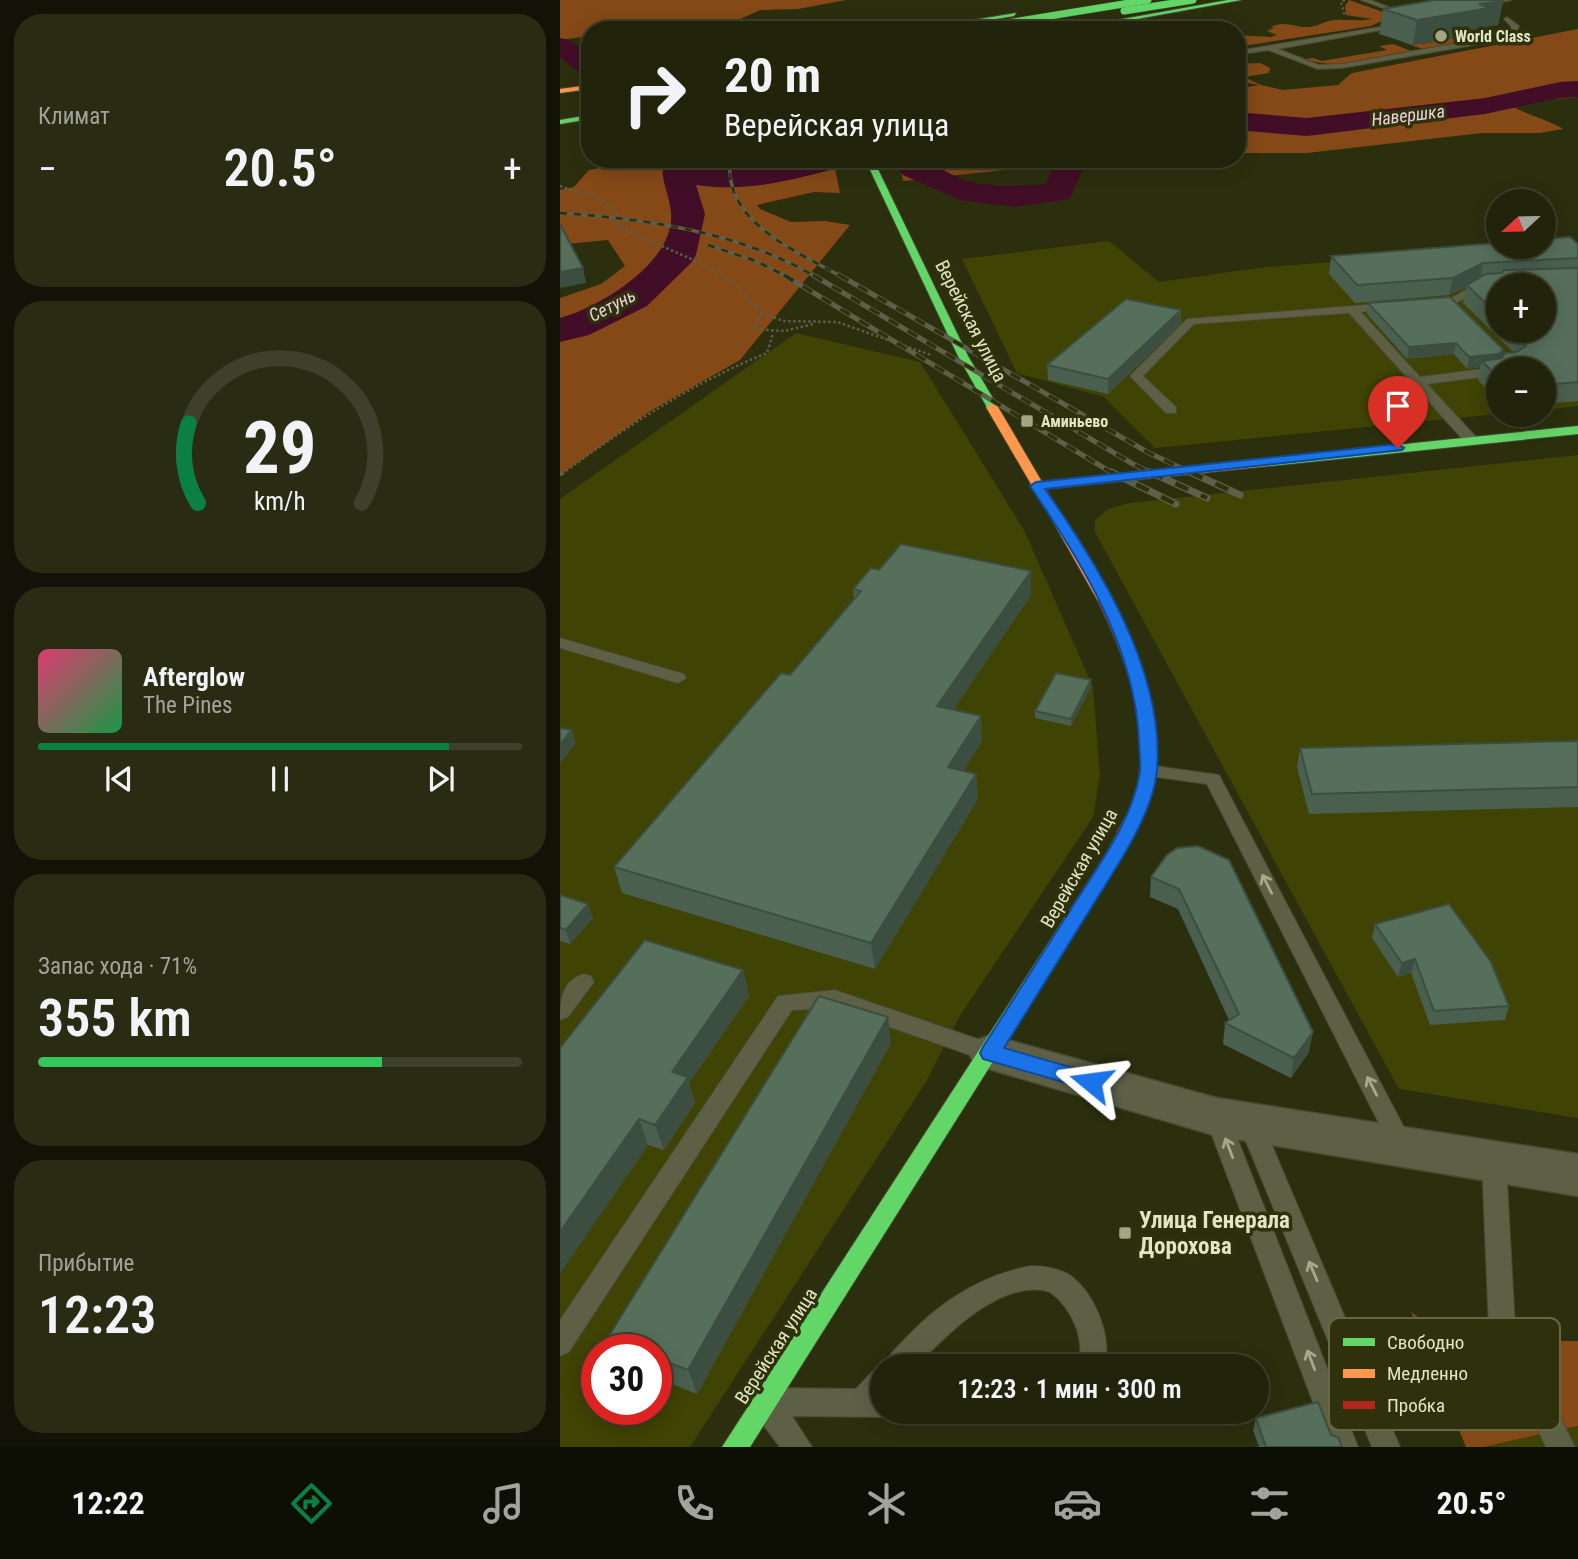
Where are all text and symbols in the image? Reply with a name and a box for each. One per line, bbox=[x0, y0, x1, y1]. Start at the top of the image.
place label: World Class bbox=[1455, 27, 1531, 46]
marker: World Class bbox=[1433, 28, 1449, 44]
text: 20 m bbox=[724, 47, 821, 104]
icon: right bbox=[609, 49, 700, 140]
water label: Навершка bbox=[1370, 100, 1446, 130]
text: Климат bbox=[38, 103, 110, 130]
text: Верейская улица bbox=[724, 106, 949, 144]
text: 20.5° bbox=[223, 138, 337, 199]
text: − bbox=[38, 147, 57, 191]
text: + bbox=[503, 147, 522, 191]
north arrow bbox=[1486, 189, 1556, 259]
map controls bbox=[1486, 189, 1556, 427]
street label: Верейская улица bbox=[930, 256, 1012, 386]
button: + bbox=[1486, 273, 1556, 343]
water label: Сетунь bbox=[585, 284, 639, 326]
button: − bbox=[1486, 357, 1556, 427]
pin bbox=[1368, 376, 1428, 448]
icon: arrive bbox=[1379, 387, 1417, 425]
text: 29 bbox=[243, 405, 317, 491]
place label: Аминьево bbox=[1041, 412, 1108, 431]
marker: Аминьево bbox=[1019, 413, 1035, 429]
text: km/h bbox=[254, 487, 306, 516]
text: Afterglow bbox=[143, 662, 245, 692]
text: The Pines bbox=[143, 692, 233, 719]
icon: previous bbox=[100, 760, 138, 798]
icon: pause bbox=[261, 760, 299, 798]
icon: next bbox=[422, 760, 460, 798]
street label: Верейская улица bbox=[1036, 804, 1122, 932]
one-way arrow bbox=[1260, 874, 1274, 895]
text: Запас хода · 71% bbox=[38, 953, 197, 980]
text: 355 km bbox=[38, 988, 192, 1049]
position arrow bbox=[1054, 1045, 1128, 1119]
one-way arrow bbox=[1364, 1076, 1378, 1097]
one-way arrow bbox=[1221, 1138, 1234, 1160]
place label: Улица Генерала Дорохова bbox=[1139, 1207, 1290, 1260]
marker: Улица Генерала Дорохова bbox=[1117, 1225, 1133, 1241]
text: Прибытие bbox=[38, 1250, 134, 1277]
one-way arrow bbox=[1305, 1261, 1318, 1282]
street label: Верейская улица bbox=[730, 1284, 822, 1408]
text: 12:23 bbox=[38, 1285, 156, 1346]
legend bbox=[1329, 1318, 1560, 1430]
text: Свободно bbox=[1387, 1331, 1464, 1354]
speed limit sign: 30 bbox=[581, 1334, 672, 1425]
one-way arrow bbox=[1304, 1350, 1316, 1372]
text: Медленно bbox=[1387, 1362, 1468, 1385]
text: 12:23 · 1 мин · 300 m bbox=[957, 1374, 1182, 1404]
text: Пробка bbox=[1387, 1394, 1445, 1417]
icon: directions bbox=[287, 1479, 336, 1528]
icon: music bbox=[479, 1479, 528, 1528]
icon: phone bbox=[670, 1479, 719, 1528]
icon: climate bbox=[862, 1479, 911, 1528]
icon: car bbox=[1053, 1479, 1102, 1528]
icon: filters bbox=[1245, 1479, 1294, 1528]
text: 12:22 bbox=[71, 1484, 145, 1522]
text: 20.5° bbox=[1436, 1484, 1507, 1522]

